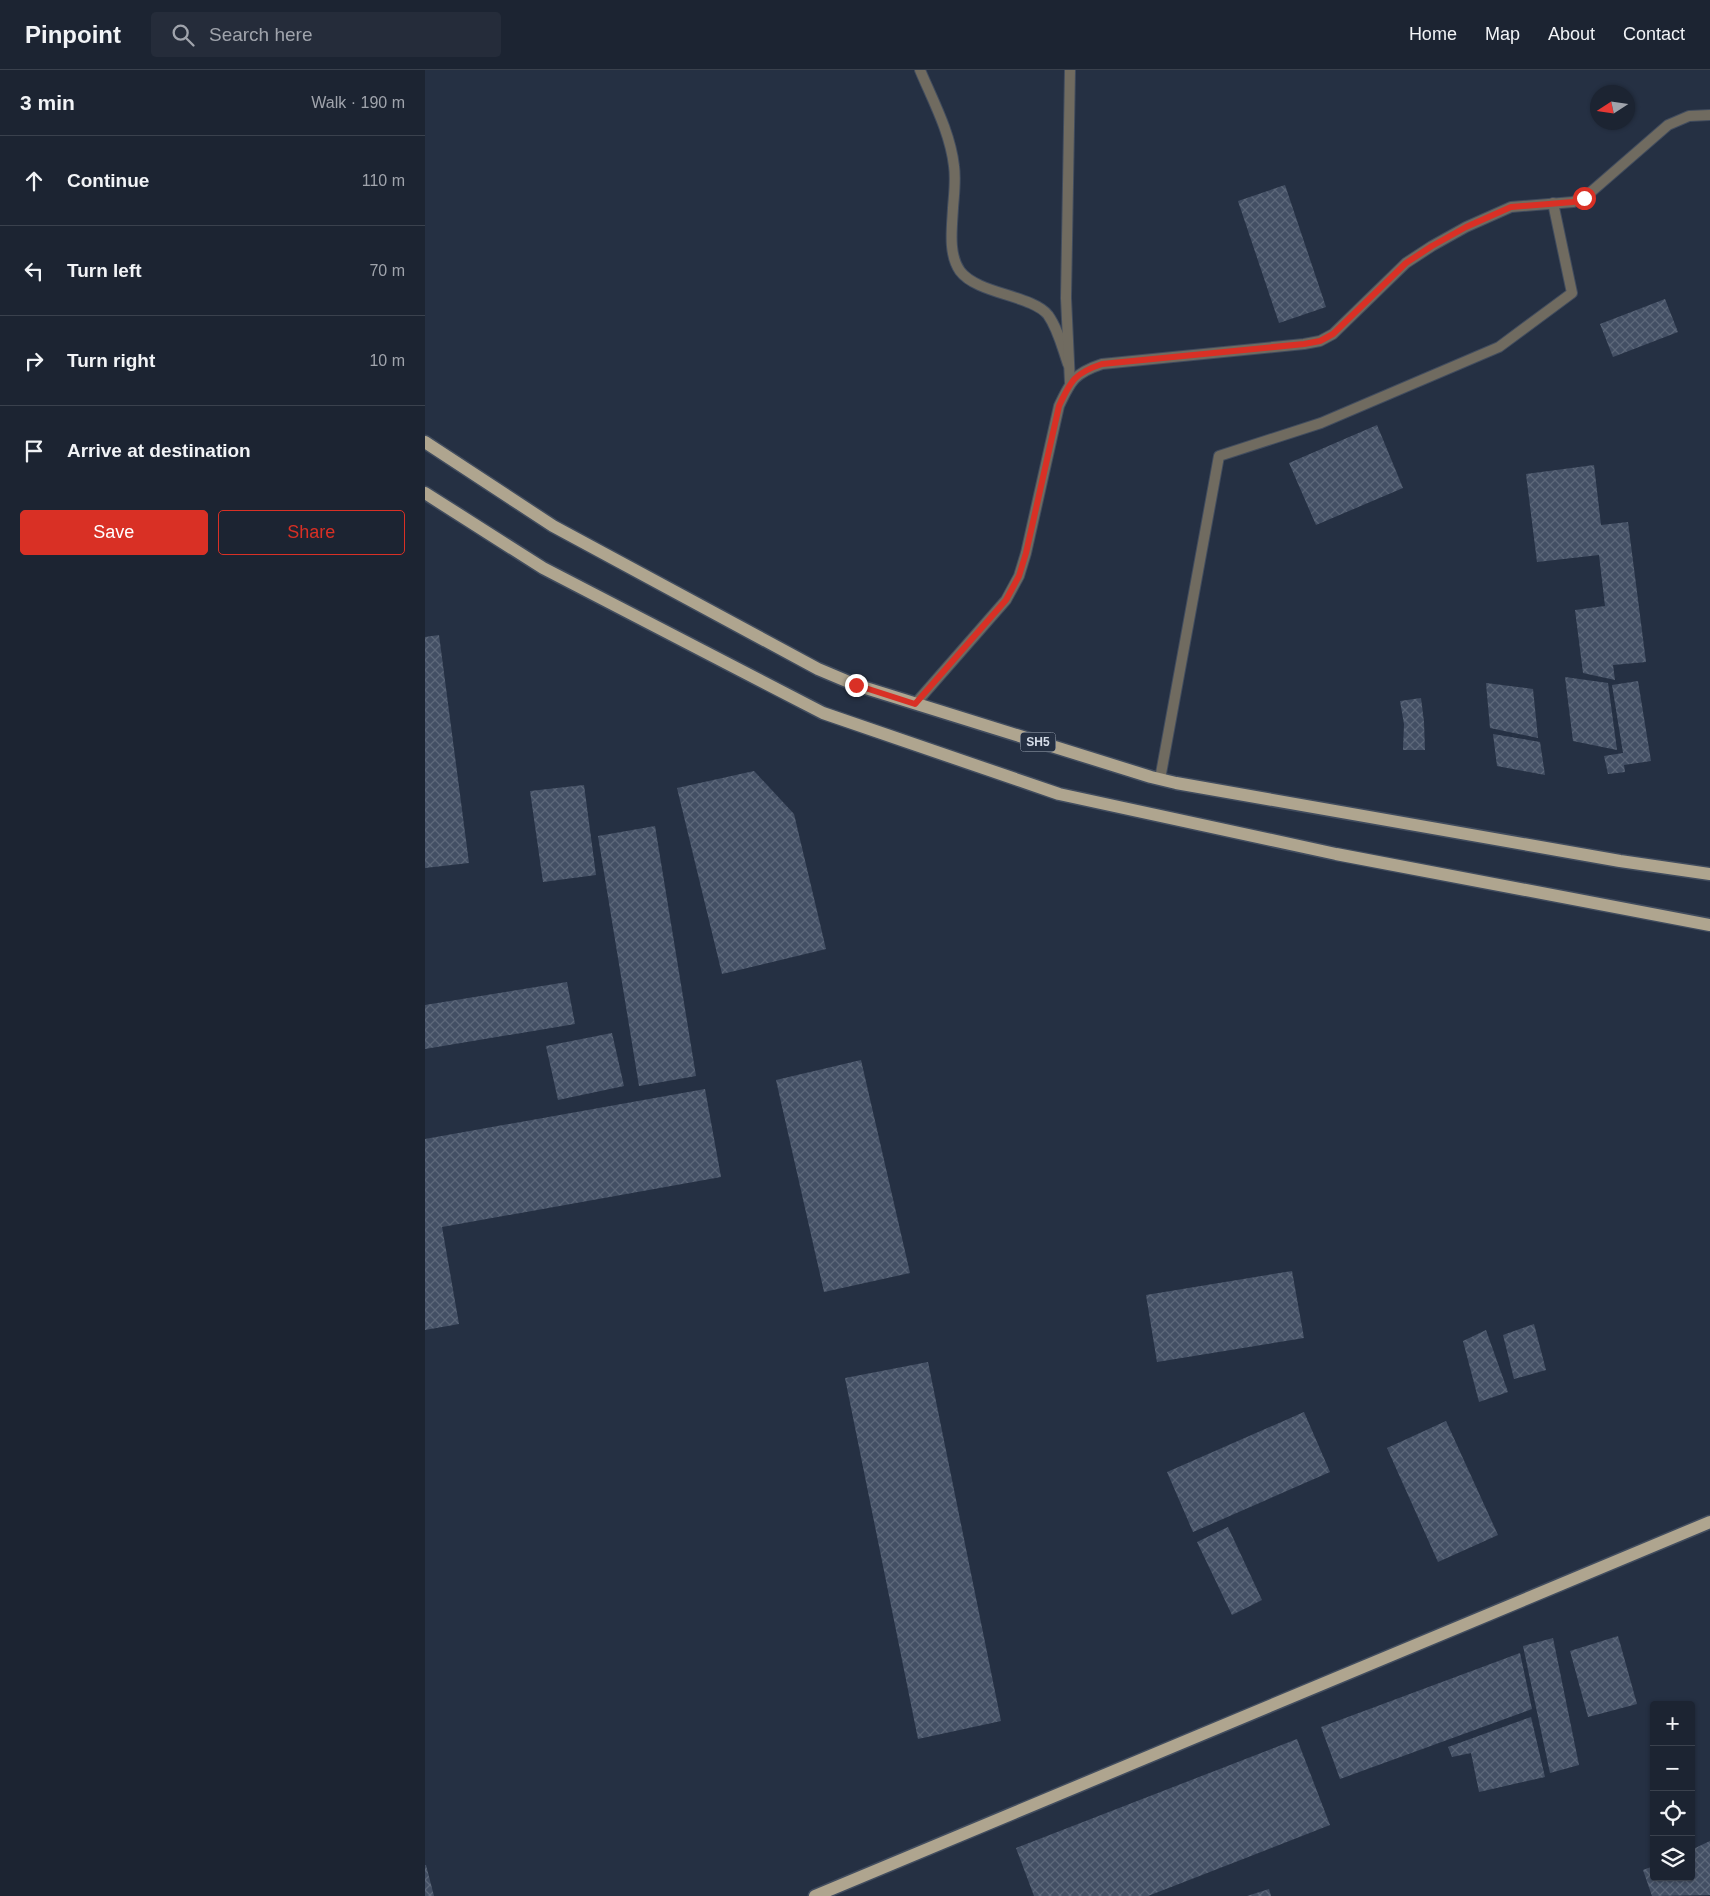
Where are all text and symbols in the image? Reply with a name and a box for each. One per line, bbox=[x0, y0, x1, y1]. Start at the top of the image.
search box bbox=[151, 12, 501, 57]
text: Pinpoint bbox=[25, 21, 121, 48]
icon: search bbox=[169, 21, 197, 49]
text: Search here bbox=[209, 24, 313, 45]
text: Home bbox=[1409, 24, 1457, 44]
text: Map bbox=[1485, 24, 1520, 44]
text: About bbox=[1548, 24, 1595, 44]
text: Contact bbox=[1623, 24, 1685, 44]
north arrow bbox=[1590, 85, 1635, 130]
text: 3 min bbox=[20, 91, 75, 114]
text: Walk · 190 m bbox=[311, 94, 405, 111]
icon: ahead bbox=[20, 167, 48, 195]
text: Continue bbox=[67, 170, 149, 191]
text: 110 m bbox=[362, 172, 405, 189]
route start bbox=[1573, 187, 1596, 210]
icon: left bbox=[20, 257, 48, 285]
text: Turn left bbox=[67, 260, 142, 281]
text: 70 m bbox=[369, 262, 405, 279]
icon: right bbox=[20, 347, 48, 375]
text: Turn right bbox=[67, 350, 155, 371]
text: 10 m bbox=[369, 352, 405, 369]
icon: arrive bbox=[20, 437, 48, 465]
text: Arrive at destination bbox=[67, 440, 251, 461]
button: Save bbox=[20, 510, 208, 555]
button: Share bbox=[218, 510, 405, 555]
route end bbox=[845, 674, 868, 697]
road number: SH5 bbox=[1021, 732, 1055, 752]
map controls bbox=[1650, 1701, 1695, 1881]
button: + bbox=[1650, 1701, 1695, 1746]
button: − bbox=[1650, 1746, 1695, 1791]
button: locate bbox=[1650, 1791, 1695, 1836]
button: layers bbox=[1650, 1836, 1695, 1881]

